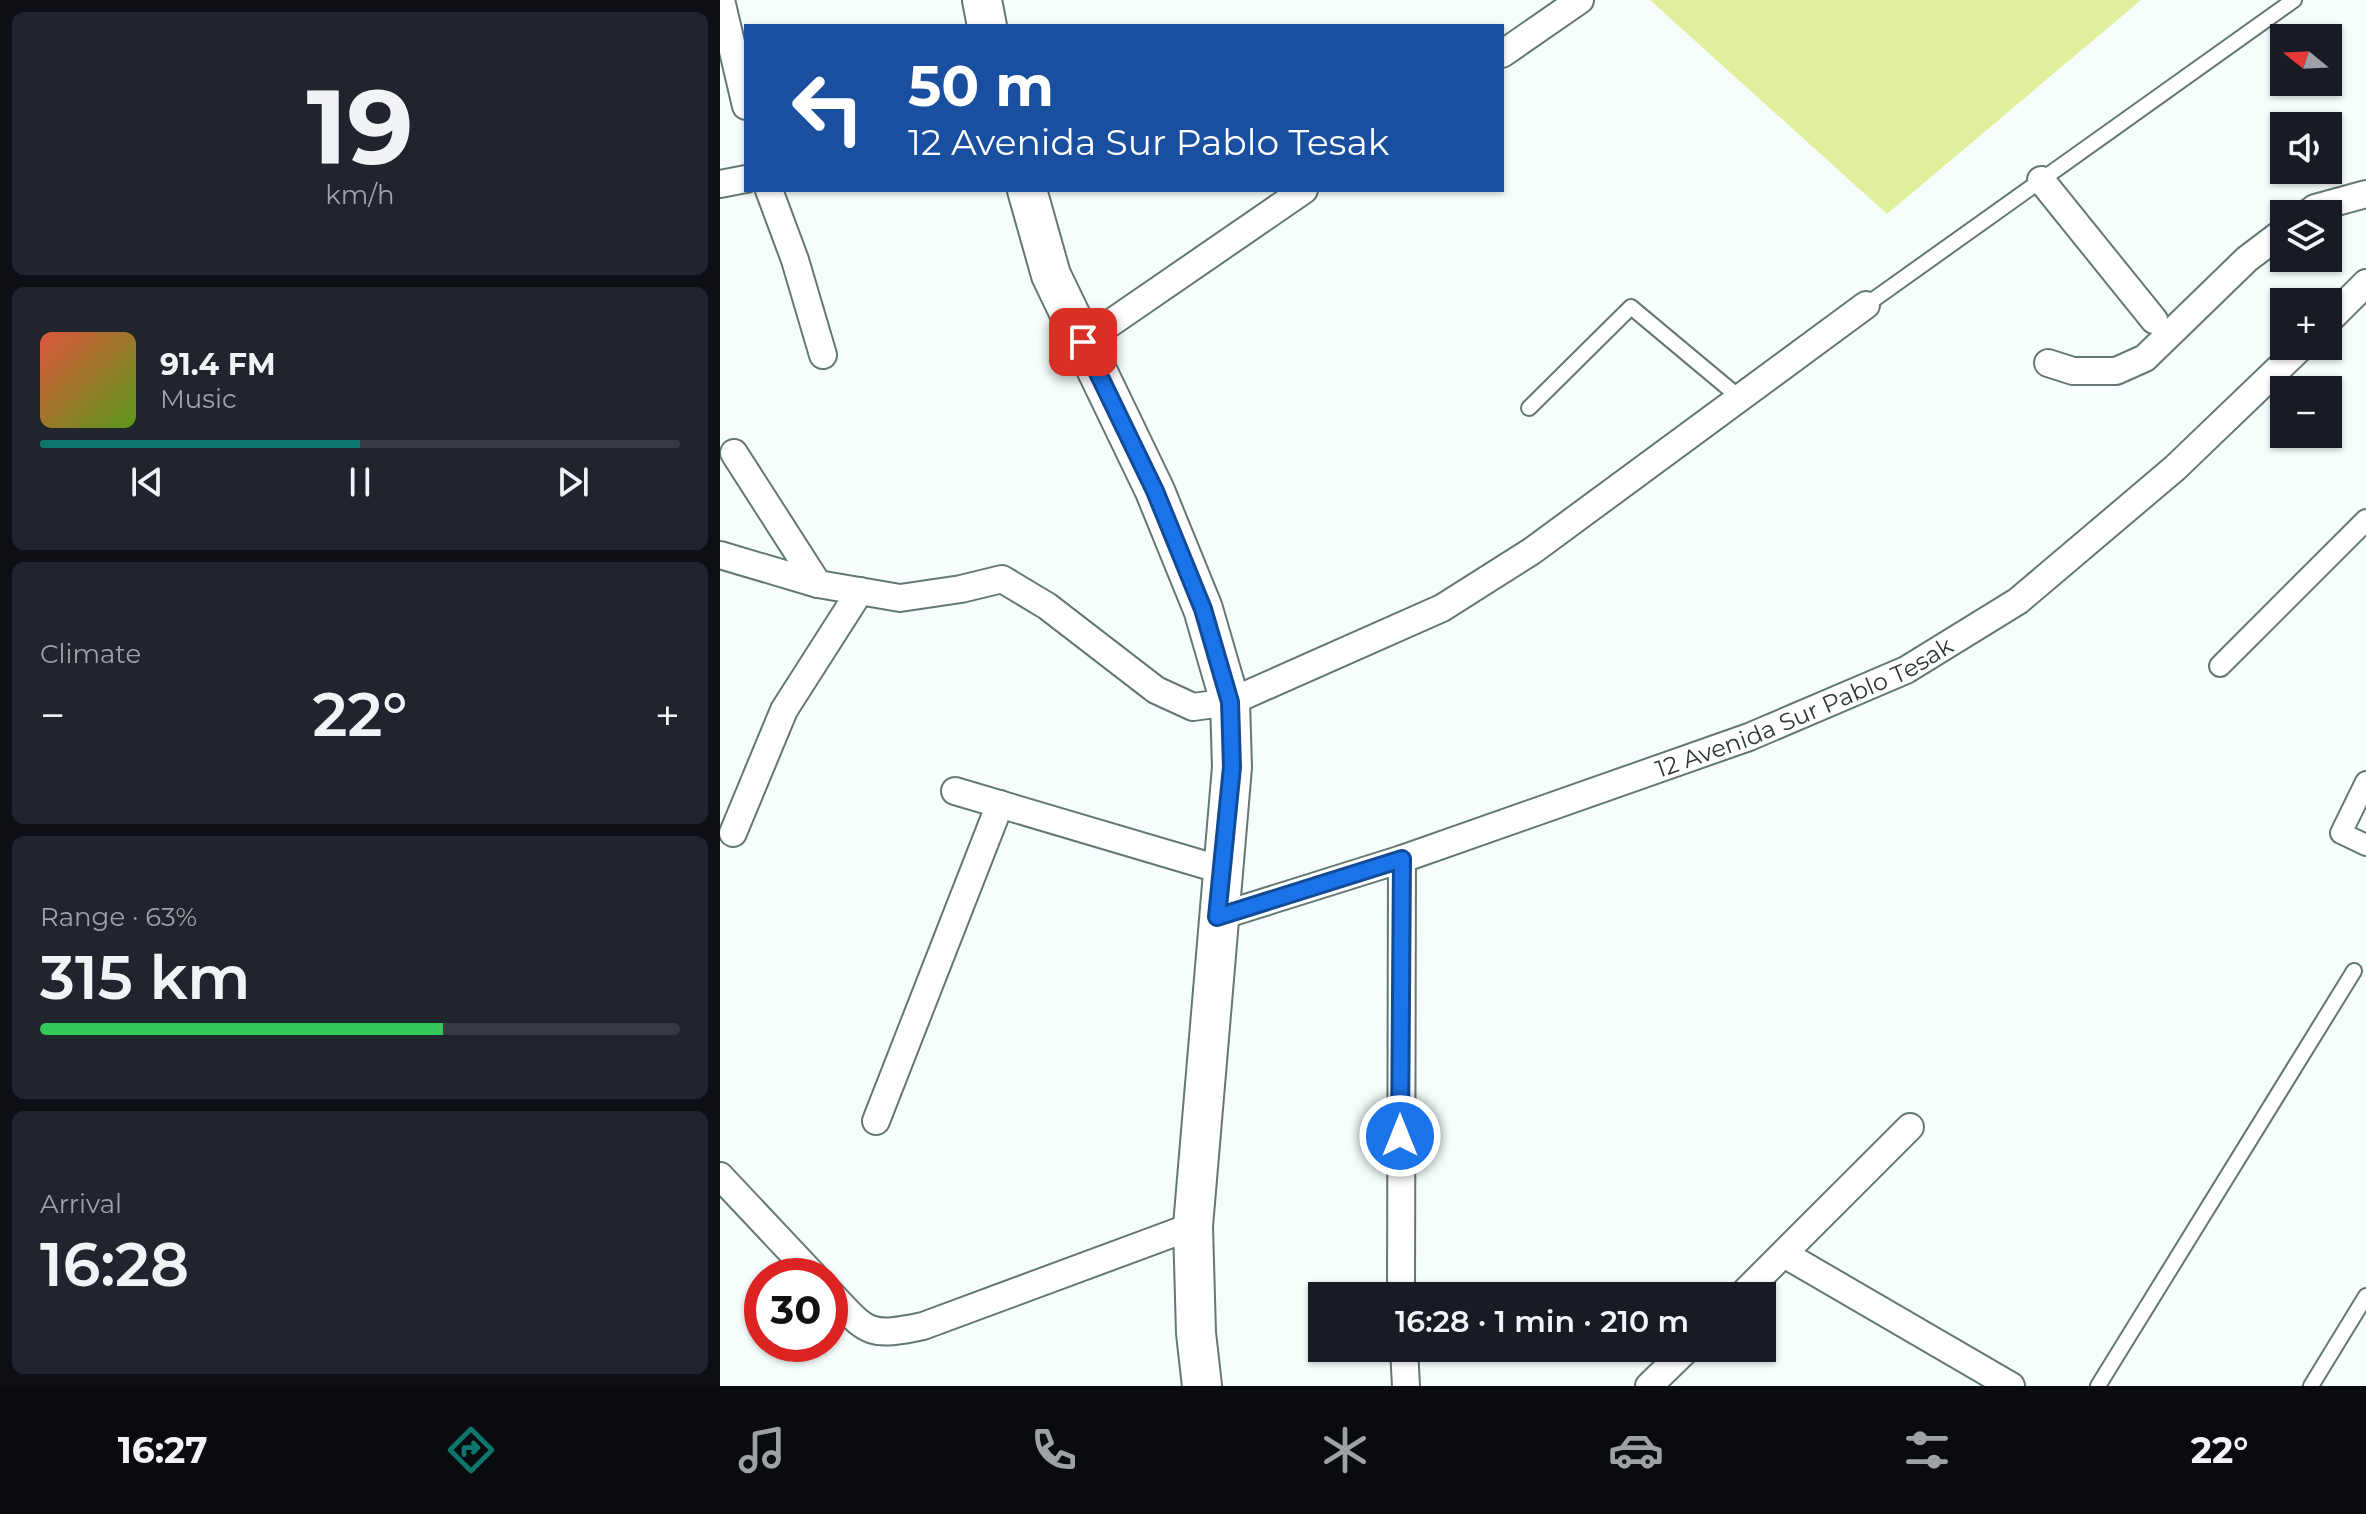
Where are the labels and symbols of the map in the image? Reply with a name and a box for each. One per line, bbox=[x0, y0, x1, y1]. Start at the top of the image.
north arrow bbox=[2270, 24, 2342, 96]
pin bbox=[1049, 308, 1117, 376]
street label: 12 Avenida Sur Pablo Tesak bbox=[1652, 630, 1959, 783]
position arrow bbox=[1358, 1094, 1442, 1178]
speed limit sign: 30 bbox=[744, 1258, 848, 1362]

